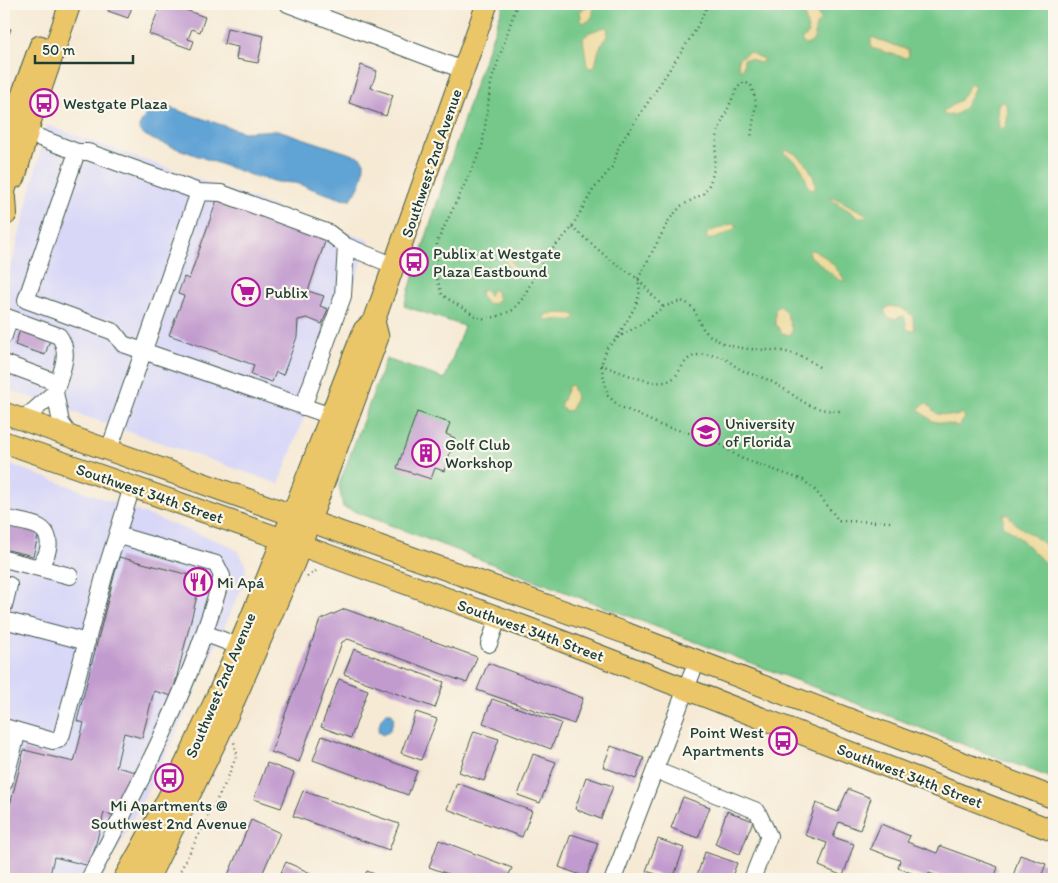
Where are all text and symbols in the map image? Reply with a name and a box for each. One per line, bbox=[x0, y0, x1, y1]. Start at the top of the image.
scale bar bbox=[35, 32, 132, 64]
text: 50 m bbox=[42, 41, 75, 59]
street label: Southwest 2nd Avenue bbox=[397, 86, 466, 240]
bus stop icon: Westgate Plaza bbox=[29, 88, 59, 118]
place label: Westgate Plaza bbox=[63, 94, 168, 113]
place label: Publix at Westgate Plaza Eastbound bbox=[433, 244, 561, 281]
bus stop icon: Publix at Westgate Plaza Eastbound bbox=[399, 247, 429, 277]
supermarket icon: Publix bbox=[231, 277, 261, 307]
place label: Publix bbox=[265, 283, 308, 302]
place label: University of Florida bbox=[725, 414, 795, 451]
school or university icon: University of Florida bbox=[691, 417, 721, 447]
place label: Golf Club Workshop bbox=[445, 435, 513, 472]
building icon: Golf Club Workshop bbox=[411, 438, 441, 468]
street label: Southwest 34th Street bbox=[74, 459, 226, 528]
restaurant icon: Mi Apá bbox=[183, 567, 213, 597]
place label: Mi Apá bbox=[217, 573, 265, 592]
street label: Southwest 34th Street bbox=[455, 595, 607, 666]
street label: Southwest 2nd Avenue bbox=[181, 609, 260, 761]
place label: Point West Apartments bbox=[682, 723, 764, 760]
bus stop icon: Point West Apartments bbox=[768, 726, 798, 756]
street label: Southwest 34th Street bbox=[834, 739, 985, 812]
bus stop icon: Mi Apartments @ Southwest 2nd Avenue bbox=[154, 763, 184, 793]
place label: Mi Apartments @ Southwest 2nd Avenue bbox=[91, 796, 247, 833]

